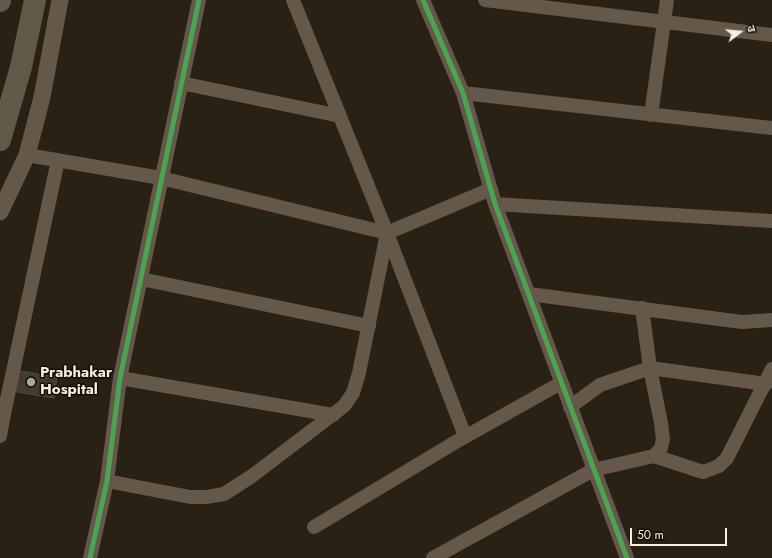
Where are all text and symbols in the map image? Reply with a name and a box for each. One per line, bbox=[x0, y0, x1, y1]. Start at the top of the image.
north arrow bbox=[720, 12, 760, 52]
text: उ bbox=[743, 23, 760, 34]
place label: Prabhakar Hospital bbox=[40, 364, 112, 399]
marker: Prabhakar Hospital bbox=[25, 376, 37, 388]
scale bar bbox=[632, 520, 729, 546]
text: 50 m bbox=[637, 526, 664, 544]

